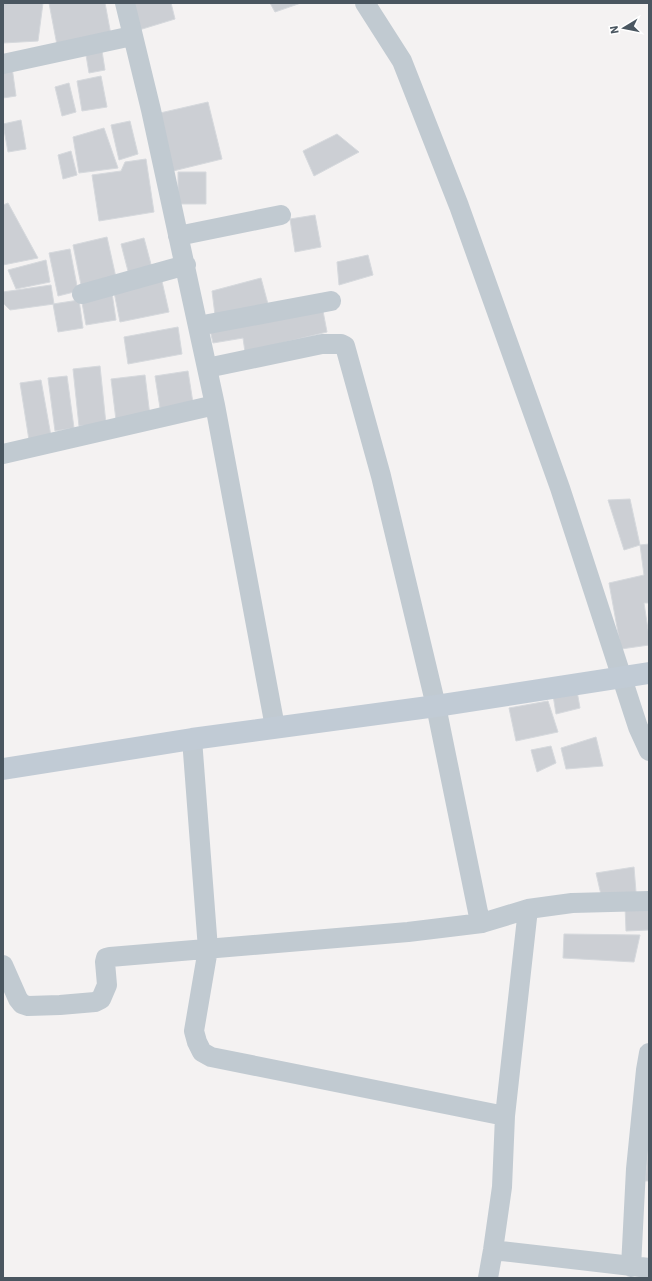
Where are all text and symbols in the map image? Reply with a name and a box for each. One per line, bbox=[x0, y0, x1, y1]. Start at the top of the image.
north arrow bbox=[604, 8, 644, 48]
text: N bbox=[607, 25, 622, 35]

